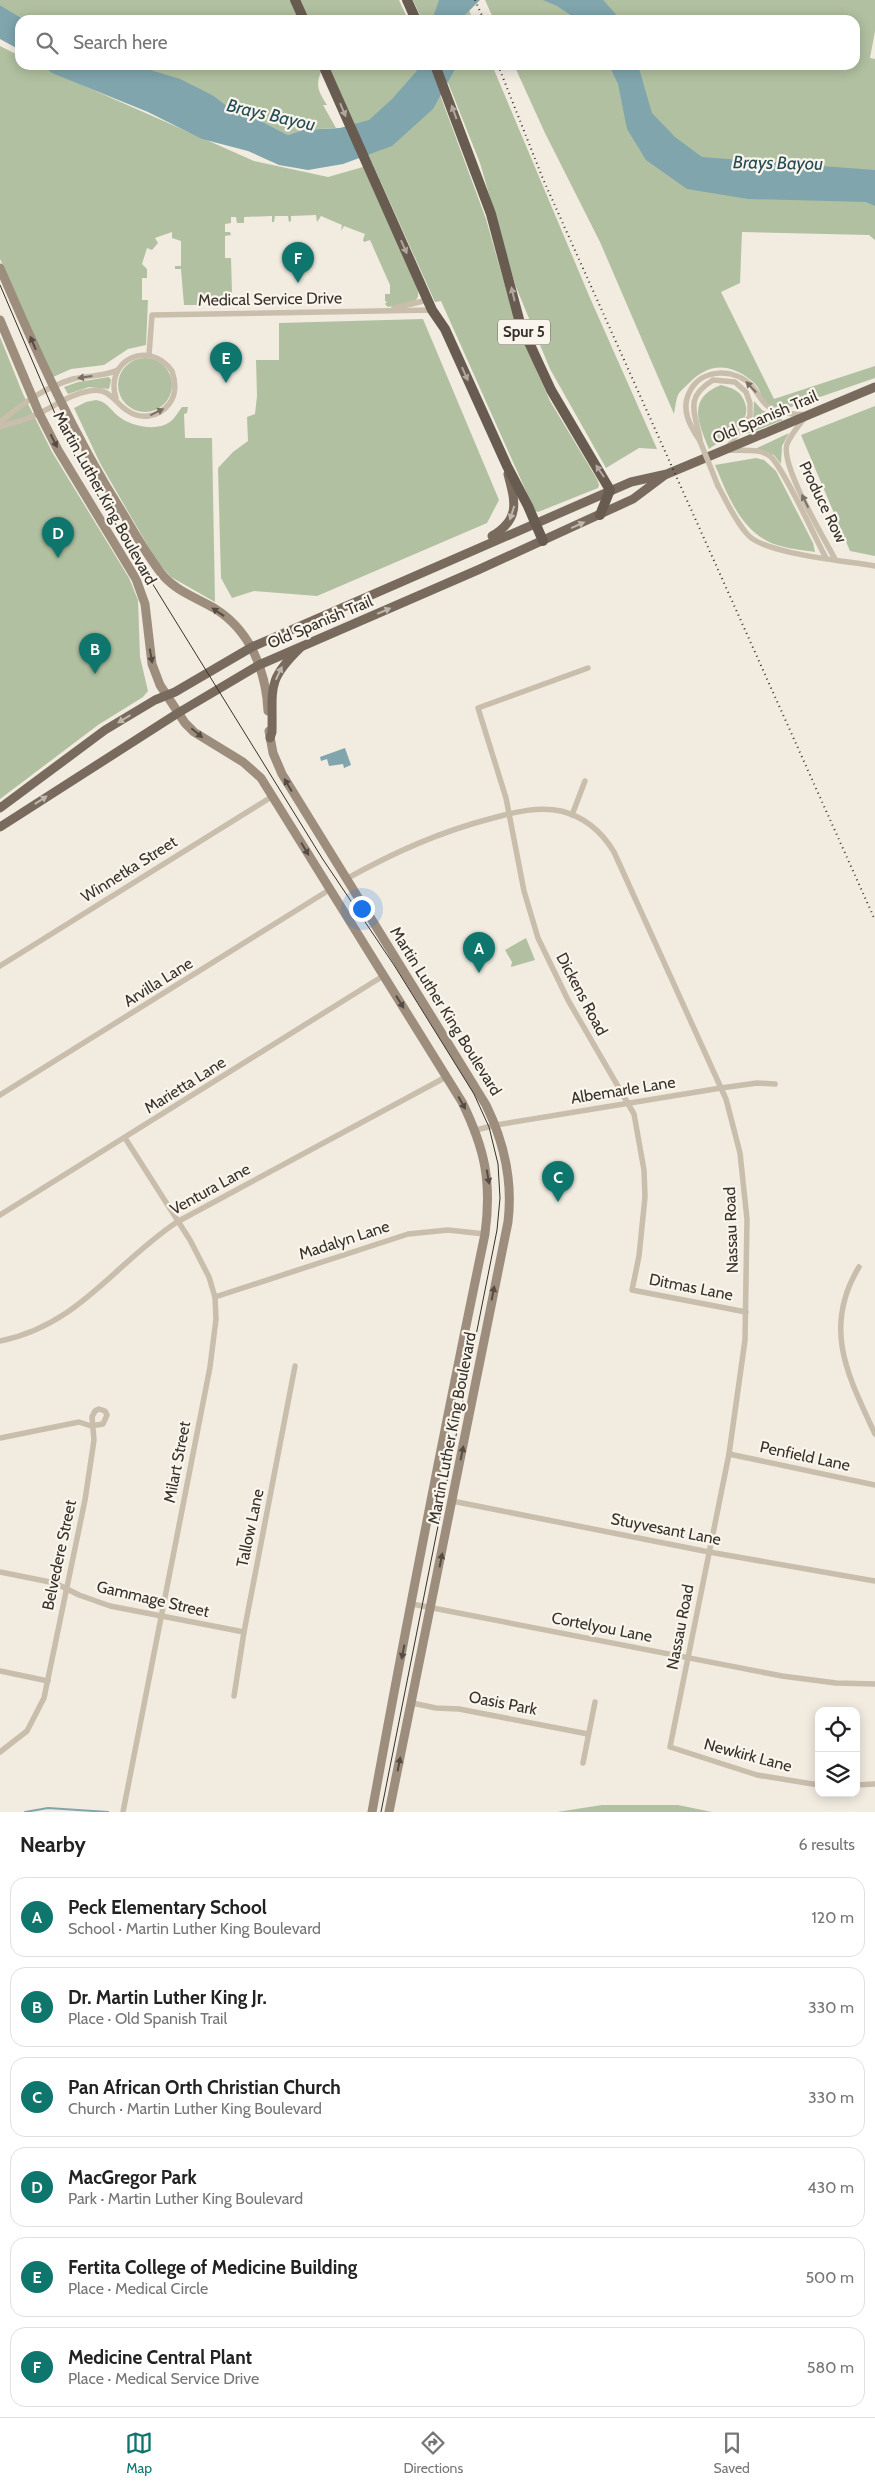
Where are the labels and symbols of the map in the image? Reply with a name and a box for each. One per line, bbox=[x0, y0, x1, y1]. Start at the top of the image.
water label: Brays Bayou bbox=[225, 94, 317, 136]
one-way arrow bbox=[339, 103, 347, 117]
one-way arrow bbox=[450, 105, 457, 120]
water label: Brays Bayou bbox=[733, 151, 823, 175]
one-way arrow bbox=[401, 240, 409, 254]
pin: F bbox=[282, 242, 314, 283]
one-way arrow bbox=[509, 287, 517, 302]
street label: Medical Service Drive bbox=[198, 288, 342, 310]
road number: Spur 5 bbox=[498, 320, 550, 344]
one-way arrow bbox=[28, 336, 36, 350]
pin: E bbox=[210, 342, 242, 383]
one-way arrow bbox=[461, 366, 469, 381]
one-way arrow bbox=[76, 374, 92, 382]
one-way arrow bbox=[745, 381, 756, 393]
street label: Old Spanish Trail bbox=[710, 386, 821, 448]
street label: Martin Luther King Boulevard bbox=[49, 408, 161, 588]
one-way arrow bbox=[150, 408, 164, 416]
one-way arrow bbox=[50, 434, 58, 448]
street label: Produce Row bbox=[795, 458, 851, 546]
one-way arrow bbox=[595, 464, 604, 477]
one-way arrow bbox=[801, 493, 809, 508]
one-way arrow bbox=[508, 506, 515, 521]
pin: D bbox=[42, 517, 74, 558]
one-way arrow bbox=[571, 520, 585, 528]
street label: Old Spanish Trail bbox=[265, 591, 376, 653]
one-way arrow bbox=[212, 607, 225, 617]
one-way arrow bbox=[377, 607, 392, 615]
pin: B bbox=[79, 633, 111, 674]
one-way arrow bbox=[147, 648, 155, 664]
one-way arrow bbox=[275, 666, 283, 680]
one-way arrow bbox=[117, 714, 130, 724]
one-way arrow bbox=[190, 728, 203, 739]
one-way arrow bbox=[283, 778, 292, 791]
one-way arrow bbox=[34, 796, 48, 805]
street label: Winnetka Street bbox=[78, 832, 181, 906]
one-way arrow bbox=[300, 843, 309, 856]
your location bbox=[349, 896, 375, 922]
street label: Martin Luther King Boulevard bbox=[386, 923, 506, 1099]
pin: A bbox=[463, 932, 495, 973]
street label: Dickens Road bbox=[552, 949, 612, 1039]
street label: Arvilla Lane bbox=[120, 953, 196, 1011]
one-way arrow bbox=[395, 996, 404, 1009]
street label: Marietta Lane bbox=[141, 1053, 229, 1117]
street label: Albemarle Lane bbox=[569, 1072, 677, 1108]
one-way arrow bbox=[458, 1096, 466, 1110]
street label: Ventura Lane bbox=[167, 1159, 253, 1219]
pin: C bbox=[542, 1161, 574, 1202]
one-way arrow bbox=[484, 1170, 492, 1186]
street label: Nassau Road bbox=[720, 1186, 742, 1274]
street label: Madalyn Lane bbox=[296, 1216, 392, 1264]
street label: Ditmas Lane bbox=[647, 1270, 735, 1304]
one-way arrow bbox=[490, 1285, 498, 1301]
street label: Martin Luther King Boulevard bbox=[424, 1330, 480, 1526]
street label: Milart Street bbox=[160, 1419, 194, 1504]
street label: Penfield Lane bbox=[758, 1437, 852, 1475]
one-way arrow bbox=[458, 1445, 466, 1460]
street label: Tallow Lane bbox=[232, 1487, 268, 1569]
street label: Belvedere Street bbox=[38, 1498, 80, 1612]
street label: Stuyvesant Lane bbox=[609, 1509, 723, 1549]
one-way arrow bbox=[437, 1552, 445, 1567]
street label: Gammage Street bbox=[95, 1577, 212, 1621]
street label: Nassau Road bbox=[662, 1583, 698, 1671]
street label: Cortelyou Lane bbox=[550, 1608, 654, 1646]
one-way arrow bbox=[399, 1644, 407, 1660]
street label: Oasis Park bbox=[467, 1687, 539, 1719]
street label: Newkirk Lane bbox=[702, 1734, 794, 1776]
one-way arrow bbox=[395, 1757, 403, 1772]

